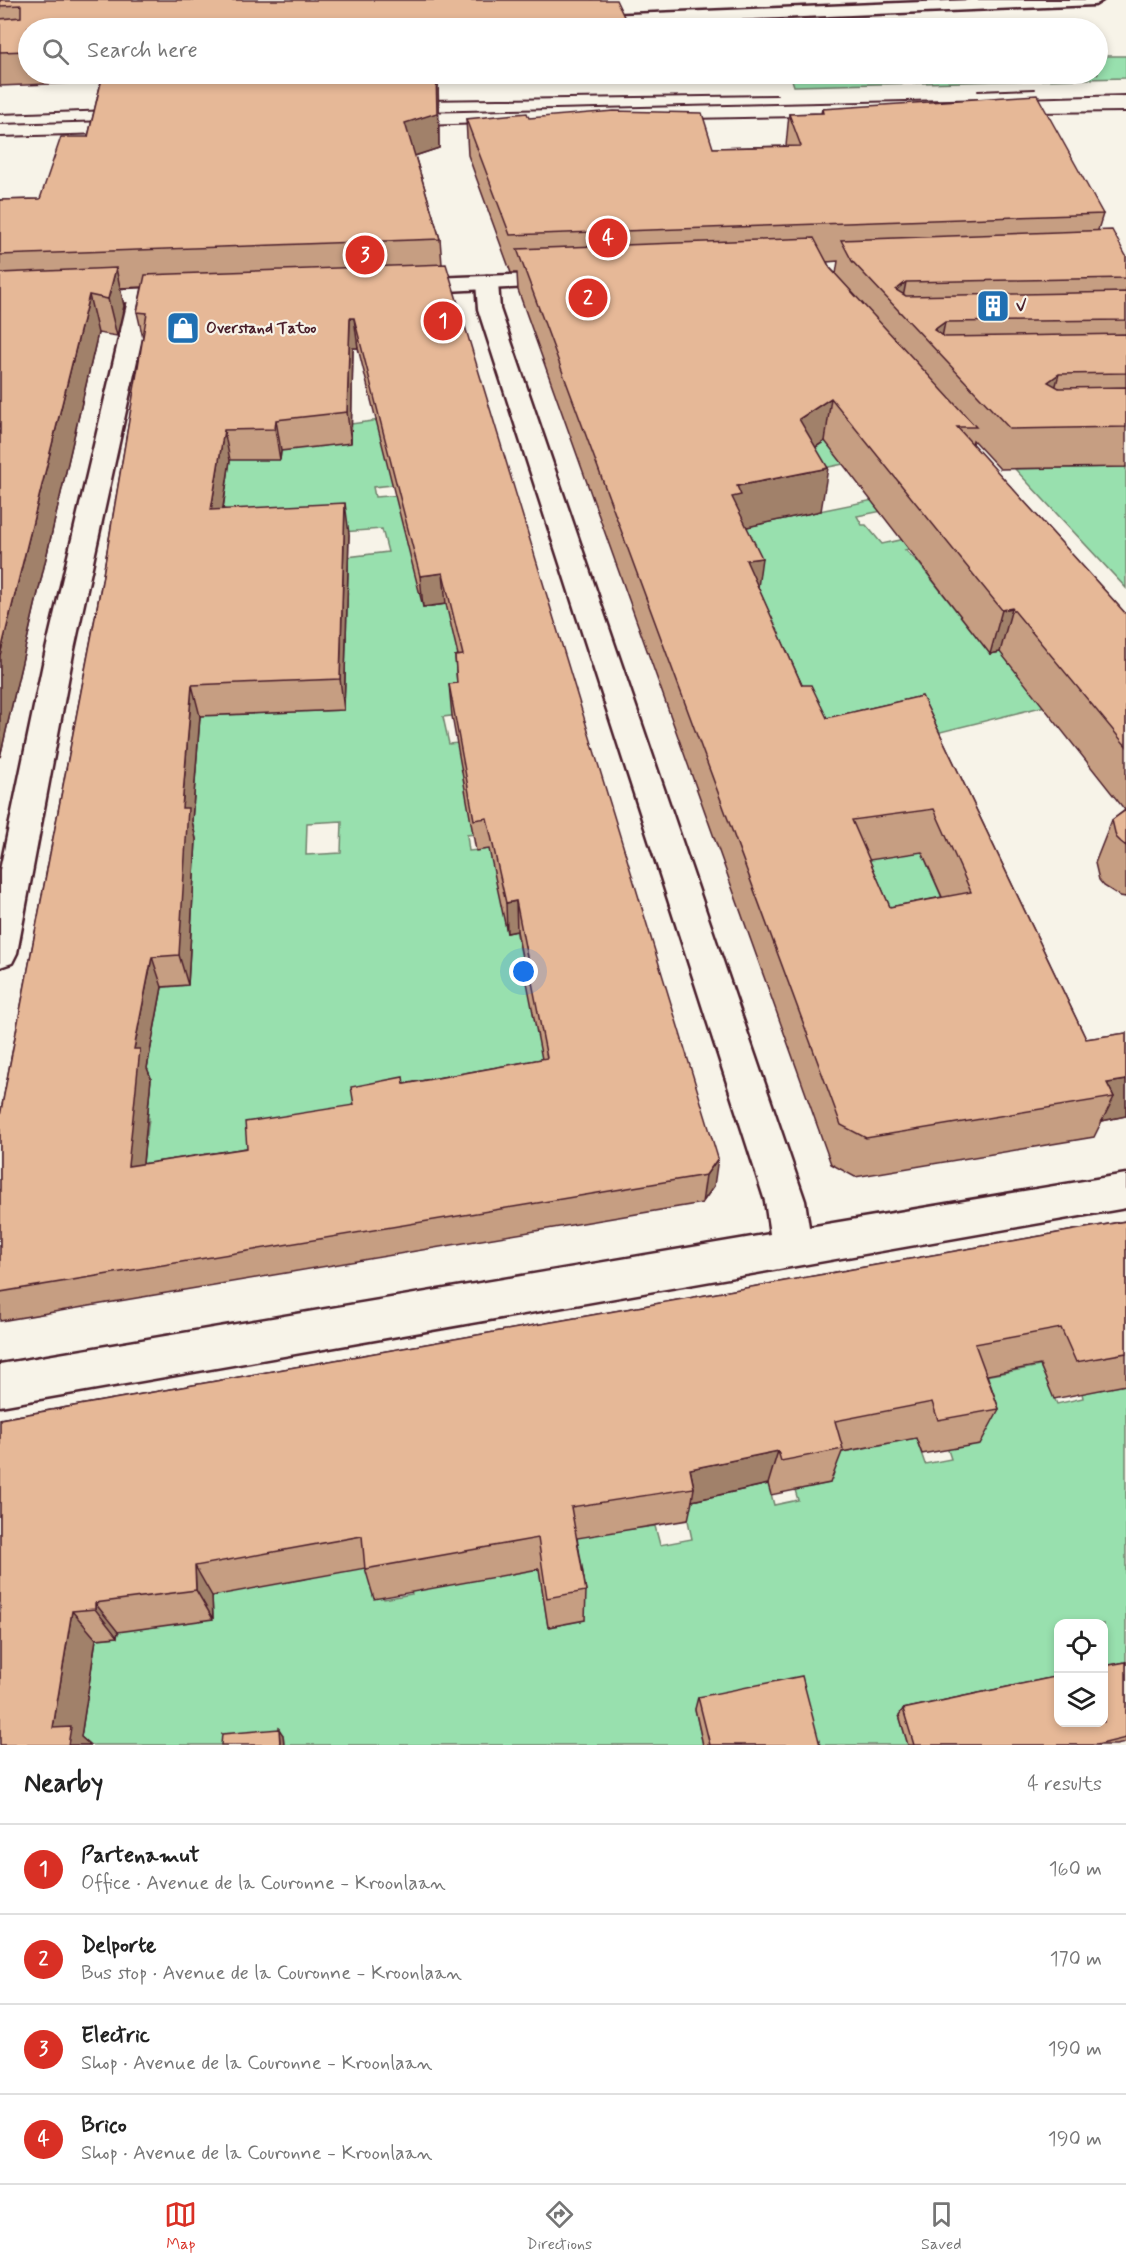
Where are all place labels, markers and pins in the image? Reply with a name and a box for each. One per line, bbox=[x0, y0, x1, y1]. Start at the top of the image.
pin: 4 bbox=[588, 216, 628, 260]
pin: 3 bbox=[346, 232, 385, 278]
pin: 2 bbox=[568, 276, 608, 320]
building icon: V bbox=[975, 288, 1011, 324]
place label: V bbox=[1016, 296, 1027, 317]
pin: 1 bbox=[424, 298, 462, 344]
shop icon: Overstand Tatoo bbox=[165, 310, 201, 346]
place label: Overstand Tatoo bbox=[206, 318, 316, 339]

